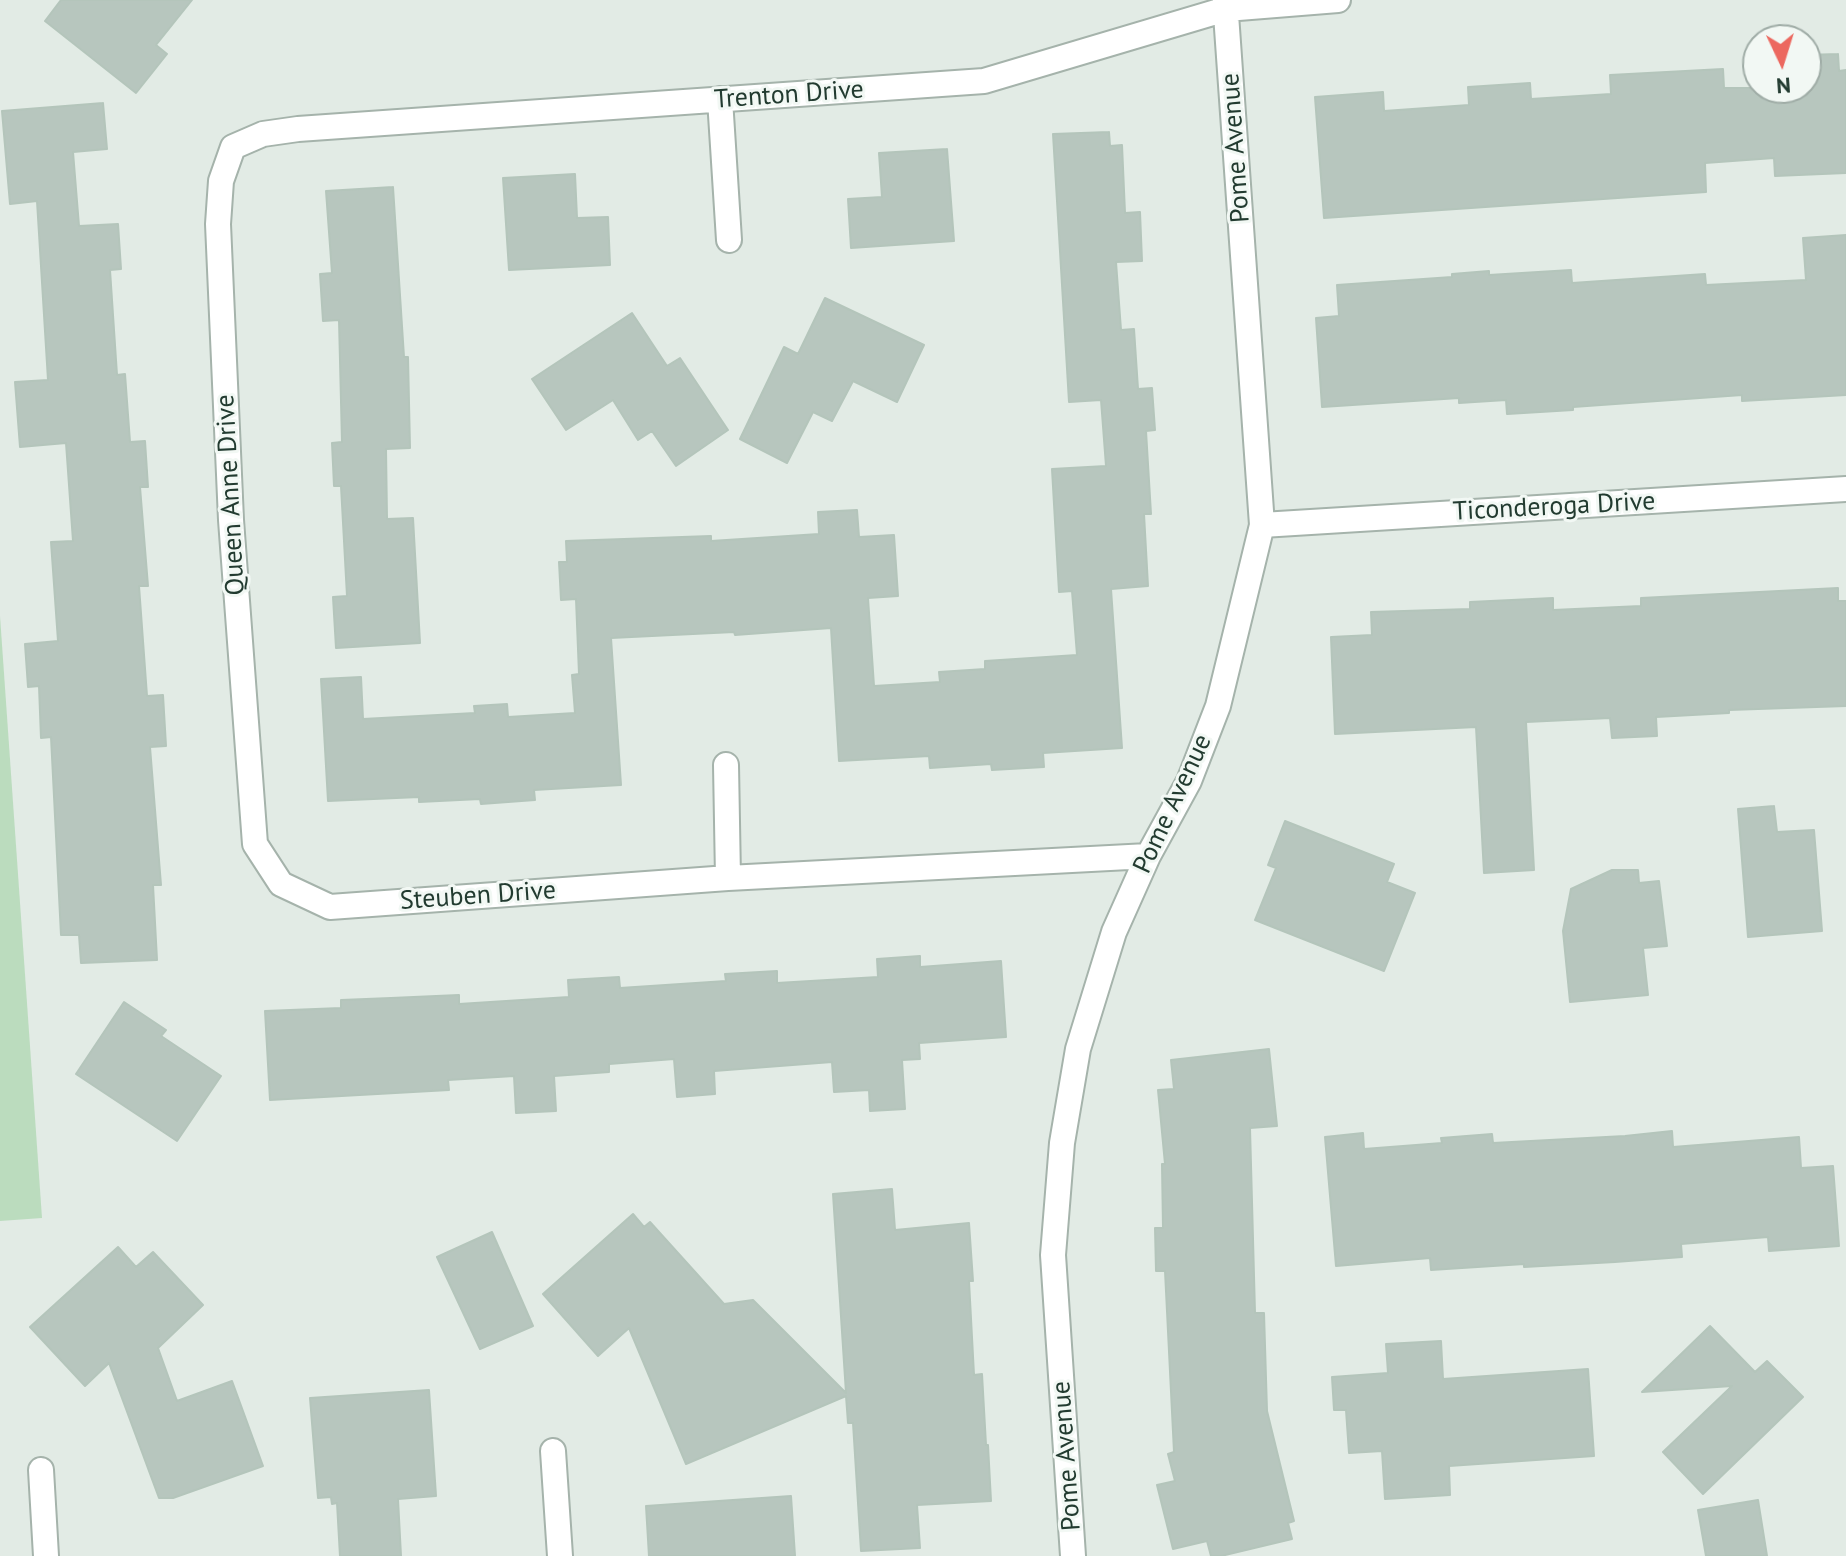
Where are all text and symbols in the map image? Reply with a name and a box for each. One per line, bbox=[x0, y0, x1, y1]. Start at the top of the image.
north arrow bbox=[1742, 24, 1822, 104]
text: N bbox=[1775, 71, 1792, 100]
street label: Pome Avenue bbox=[1215, 72, 1257, 224]
street label: Trenton Drive bbox=[713, 74, 865, 116]
street label: Queen Anne Drive bbox=[210, 394, 252, 596]
street label: Ticonderoga Drive bbox=[1452, 486, 1656, 528]
street label: Pome Avenue bbox=[1127, 729, 1219, 879]
street label: Steuben Drive bbox=[399, 875, 557, 917]
street label: Pome Avenue bbox=[1046, 1380, 1088, 1532]

